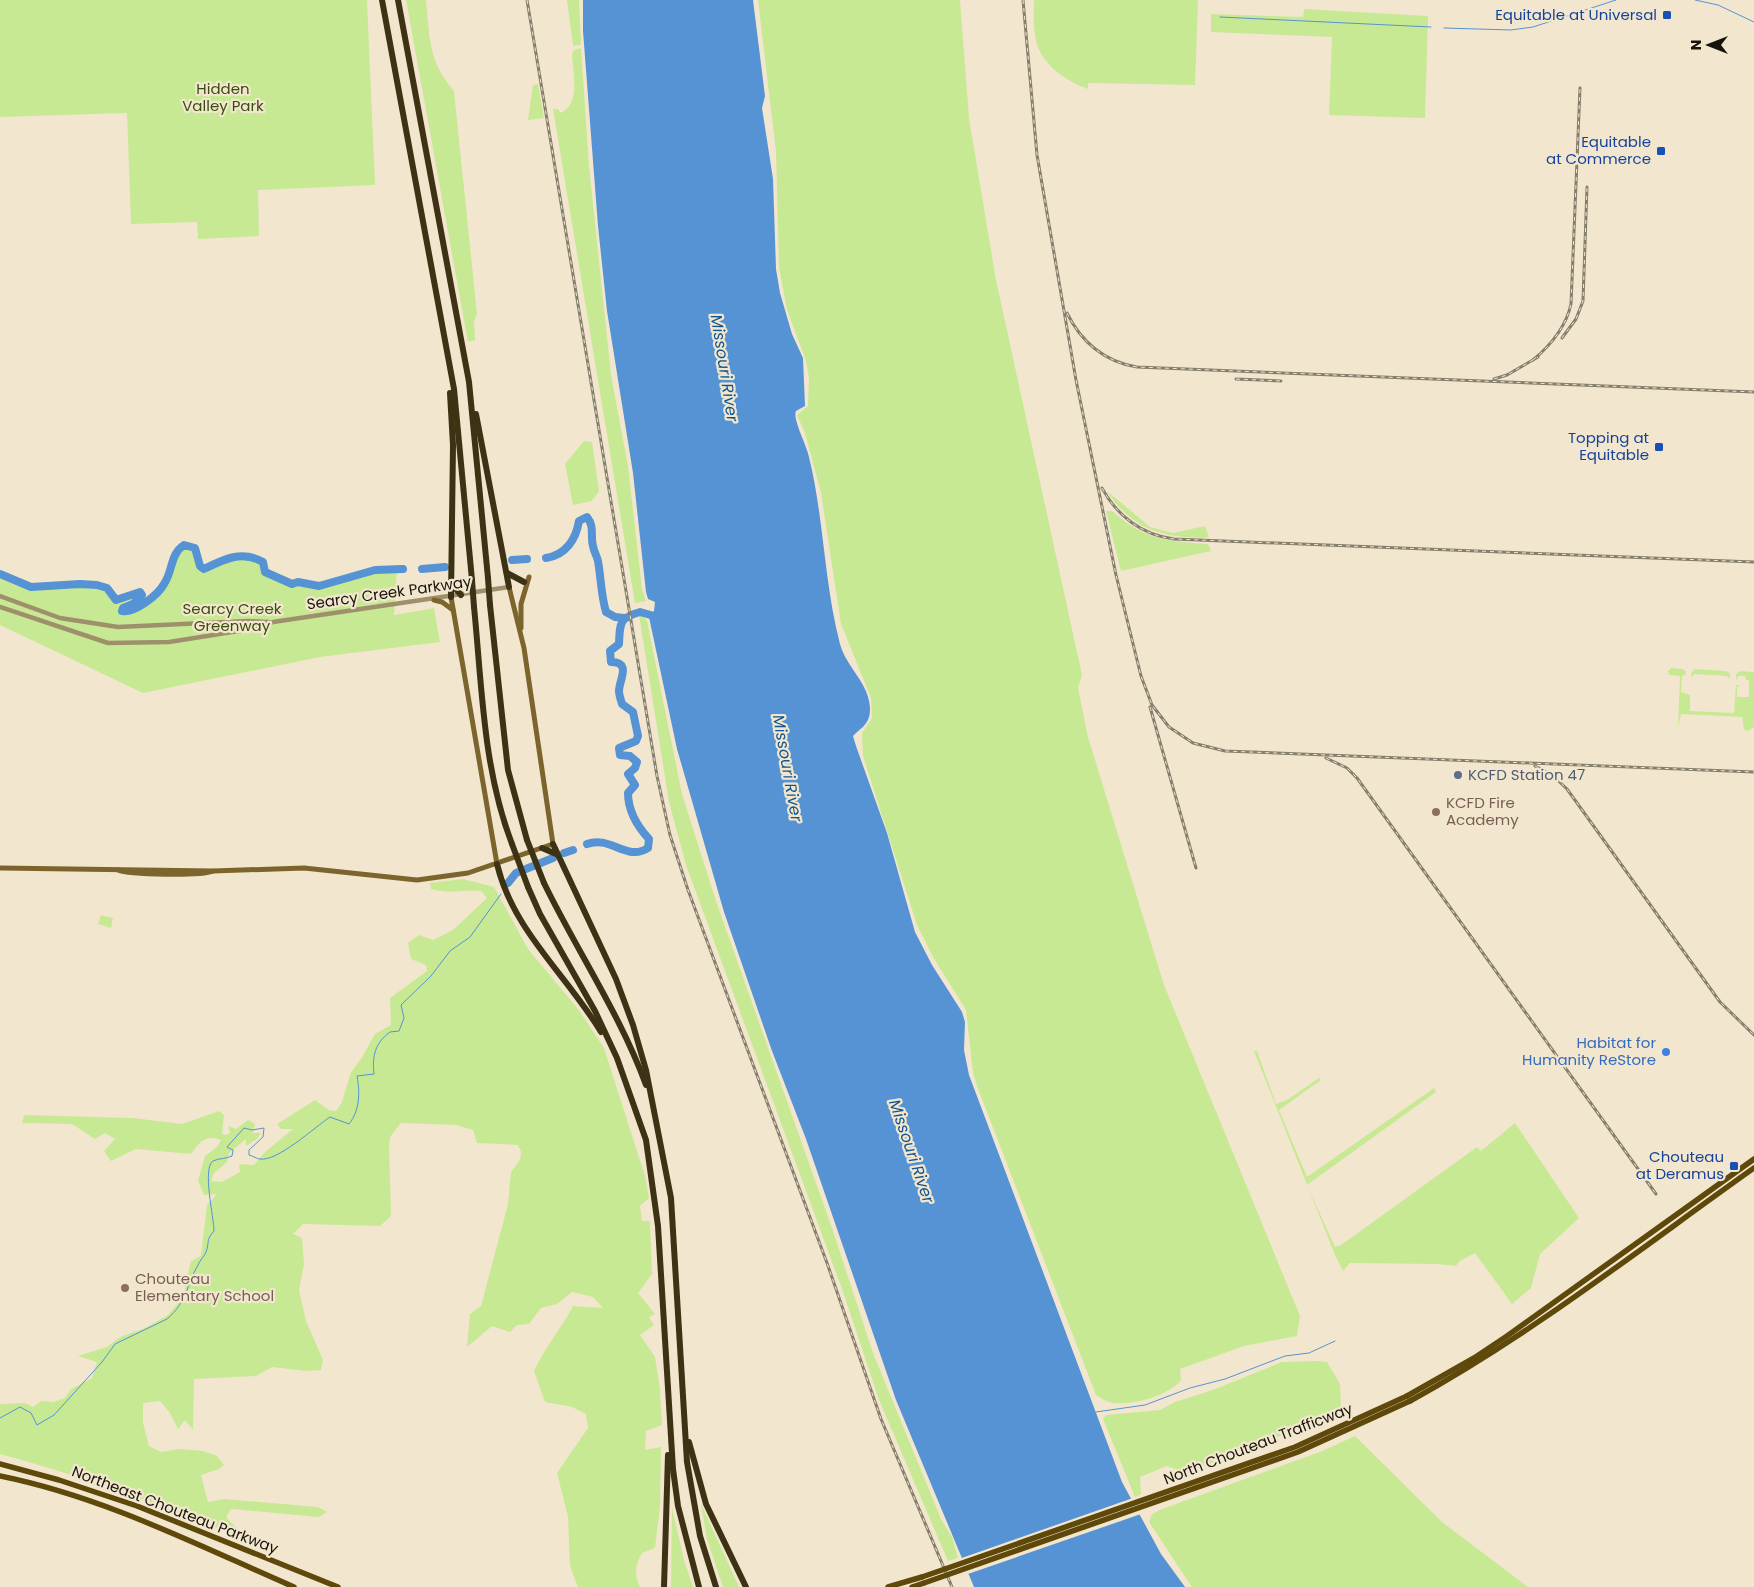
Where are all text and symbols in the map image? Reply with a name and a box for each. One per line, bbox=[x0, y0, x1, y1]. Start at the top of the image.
place label: Equitable at Universal bbox=[1495, 4, 1657, 25]
marker: Equitable at Universal bbox=[1661, 9, 1673, 21]
north arrow bbox=[1684, 20, 1734, 70]
text: N bbox=[1686, 40, 1706, 50]
park label: Hidden Valley Park bbox=[182, 78, 264, 116]
place label: Equitable at Commerce bbox=[1546, 131, 1651, 169]
marker: Equitable at Commerce bbox=[1655, 145, 1667, 157]
water label: Missouri River bbox=[705, 313, 744, 424]
place label: Topping at Equitable bbox=[1568, 427, 1649, 465]
marker: Topping at Equitable bbox=[1653, 441, 1665, 453]
street label: Searcy Creek Parkway bbox=[305, 570, 473, 614]
park label: Searcy Creek Greenway bbox=[183, 598, 282, 636]
water label: Missouri River bbox=[767, 713, 808, 824]
place label: KCFD Station 47 bbox=[1468, 764, 1585, 785]
marker: KCFD Station 47 bbox=[1452, 769, 1464, 781]
place label: KCFD Fire Academy bbox=[1446, 792, 1519, 830]
marker: KCFD Fire Academy bbox=[1430, 806, 1442, 818]
place label: Habitat for Humanity ReStore bbox=[1522, 1032, 1656, 1070]
marker: Habitat for Humanity ReStore bbox=[1660, 1046, 1672, 1058]
water label: Missouri River bbox=[883, 1096, 940, 1207]
place label: Chouteau at Deramus bbox=[1636, 1146, 1724, 1184]
marker: Chouteau at Deramus bbox=[1728, 1160, 1740, 1172]
place label: Chouteau Elementary School bbox=[135, 1268, 274, 1306]
marker: Chouteau Elementary School bbox=[119, 1282, 131, 1294]
street label: North Chouteau Trafficway bbox=[1160, 1397, 1356, 1489]
street label: Northeast Chouteau Parkway bbox=[69, 1460, 282, 1559]

